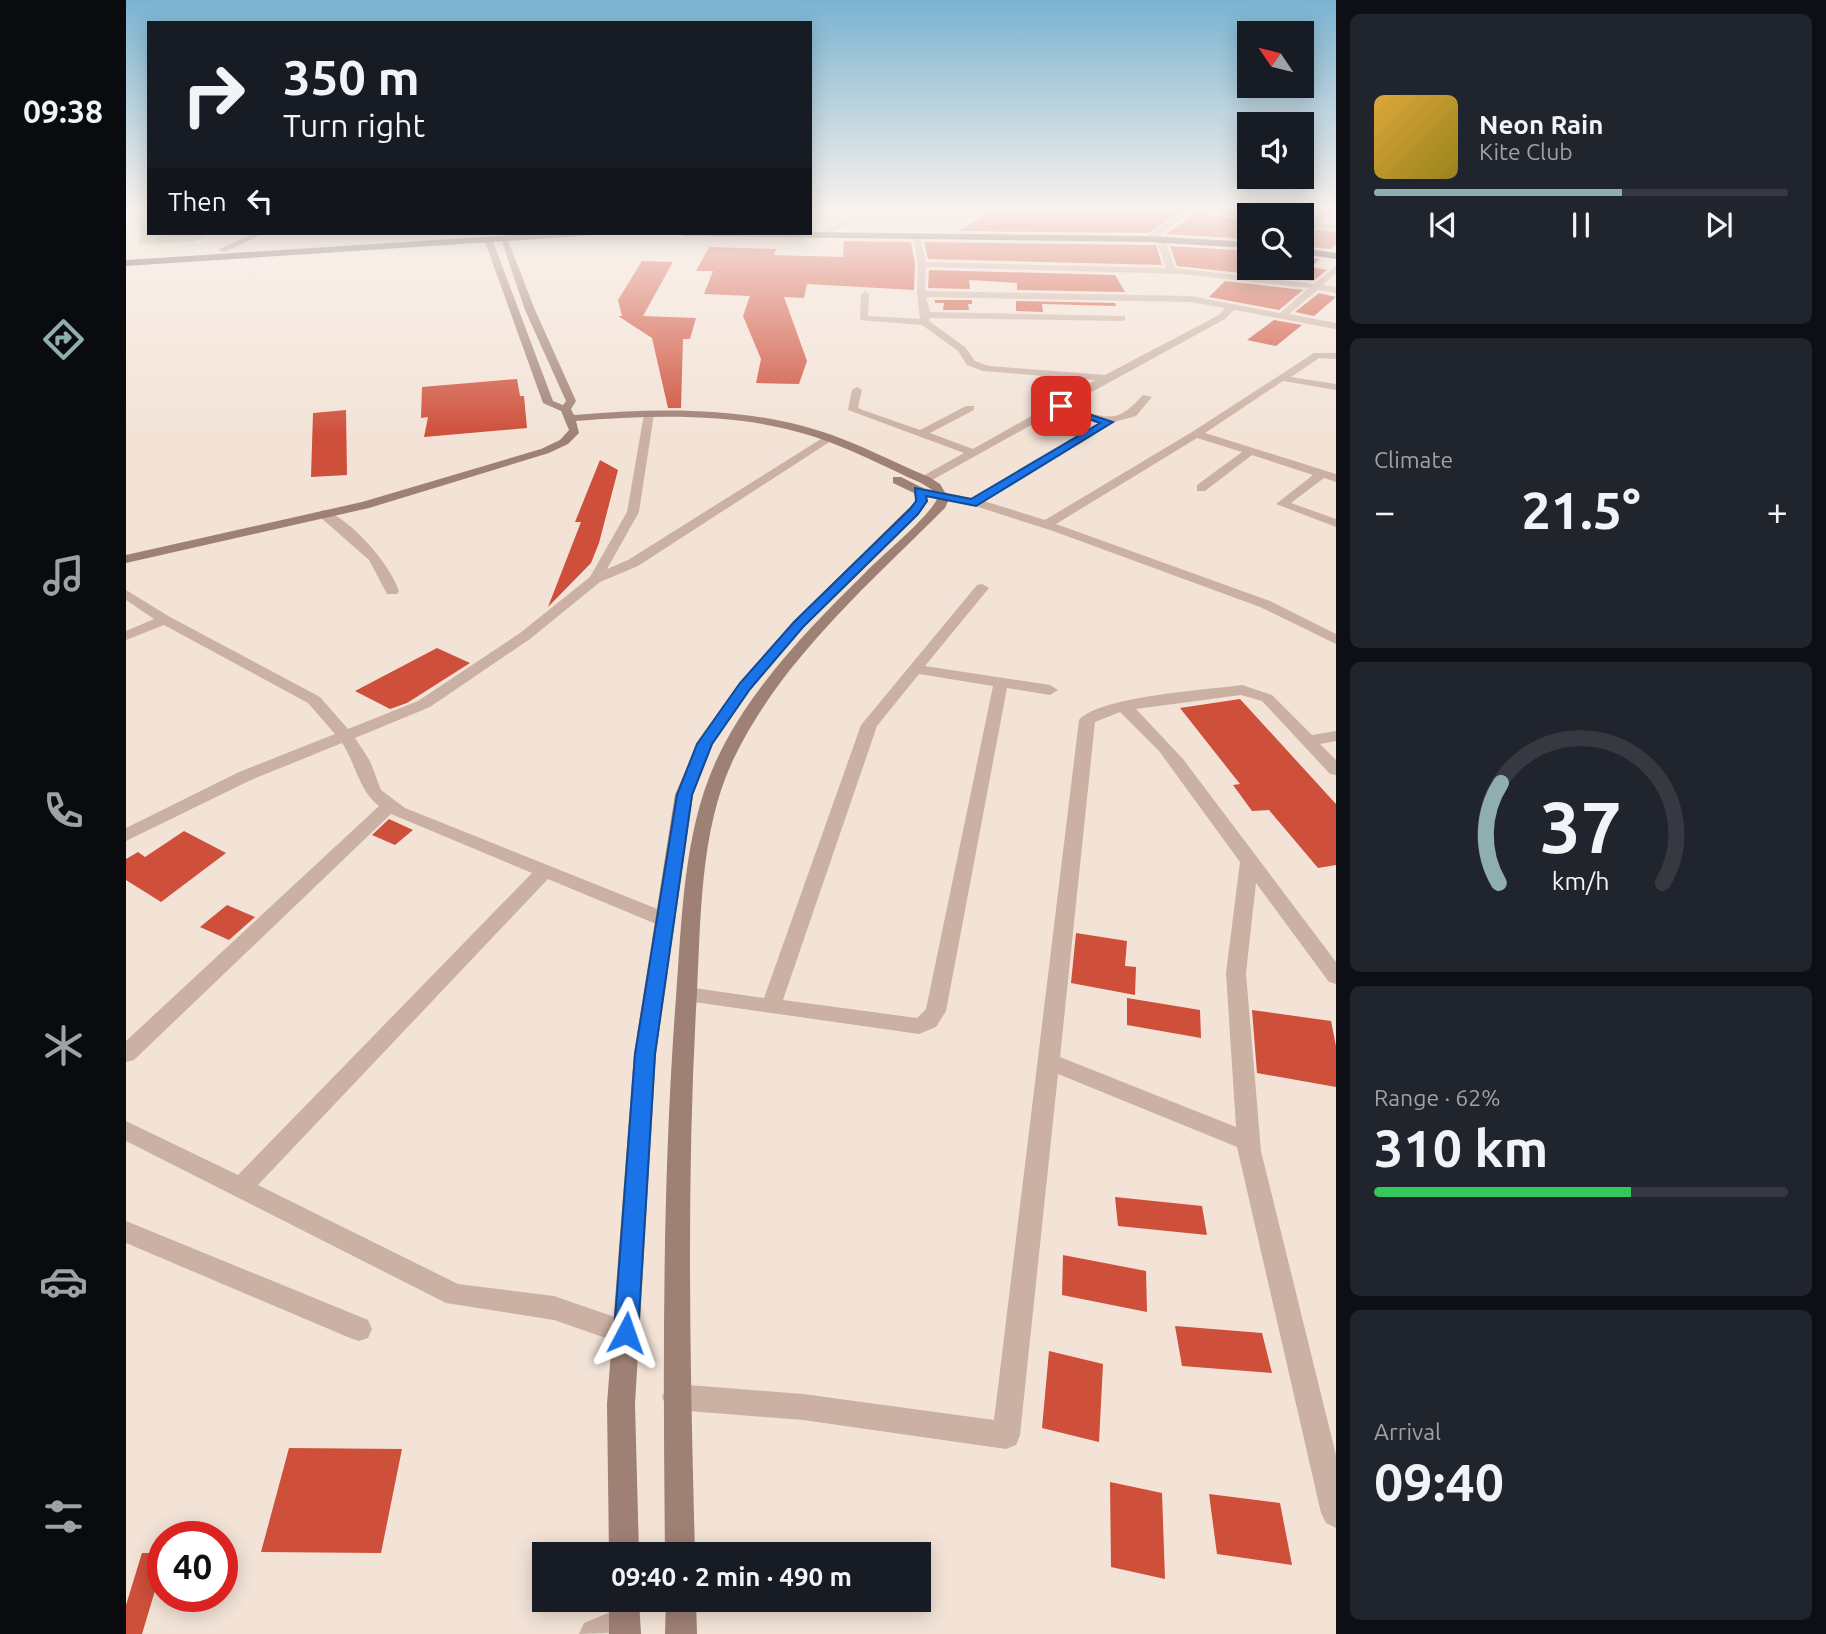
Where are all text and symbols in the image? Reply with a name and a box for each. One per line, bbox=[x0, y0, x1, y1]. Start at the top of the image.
north arrow bbox=[1237, 21, 1314, 98]
map controls bbox=[1237, 21, 1314, 280]
icon: right bbox=[168, 49, 259, 140]
text: 350 m bbox=[283, 49, 420, 104]
text: 09:38 bbox=[23, 93, 103, 129]
text: Turn right bbox=[283, 107, 425, 143]
text: Neon Rain bbox=[1479, 110, 1604, 139]
button: sound bbox=[1237, 112, 1314, 189]
text: Kite Club bbox=[1479, 139, 1573, 164]
icon: left bbox=[241, 182, 279, 220]
text: Then bbox=[168, 187, 227, 216]
button: search bbox=[1237, 203, 1314, 280]
icon: previous bbox=[1424, 206, 1462, 244]
icon: pause bbox=[1562, 206, 1600, 244]
icon: next bbox=[1700, 206, 1738, 244]
icon: directions bbox=[39, 315, 88, 364]
pin bbox=[1031, 376, 1091, 436]
icon: arrive bbox=[1042, 387, 1080, 425]
text: Climate bbox=[1374, 447, 1453, 472]
text: 21.5° bbox=[1521, 481, 1641, 539]
text: − bbox=[1374, 490, 1395, 532]
text: + bbox=[1767, 490, 1788, 532]
icon: music bbox=[39, 551, 88, 600]
text: 37 bbox=[1540, 785, 1622, 867]
icon: phone bbox=[39, 786, 88, 835]
text: km/h bbox=[1552, 867, 1610, 895]
icon: climate bbox=[39, 1021, 88, 1070]
text: Range · 62% bbox=[1374, 1085, 1501, 1110]
text: 310 km bbox=[1374, 1119, 1548, 1177]
icon: car bbox=[39, 1257, 88, 1306]
position arrow bbox=[589, 1296, 663, 1370]
text: Arrival bbox=[1374, 1419, 1441, 1444]
text: 09:40 bbox=[1374, 1453, 1504, 1511]
icon: filters bbox=[39, 1492, 88, 1541]
speed limit sign: 40 bbox=[147, 1521, 238, 1612]
text: 09:40 · 2 min · 490 m bbox=[611, 1562, 852, 1591]

